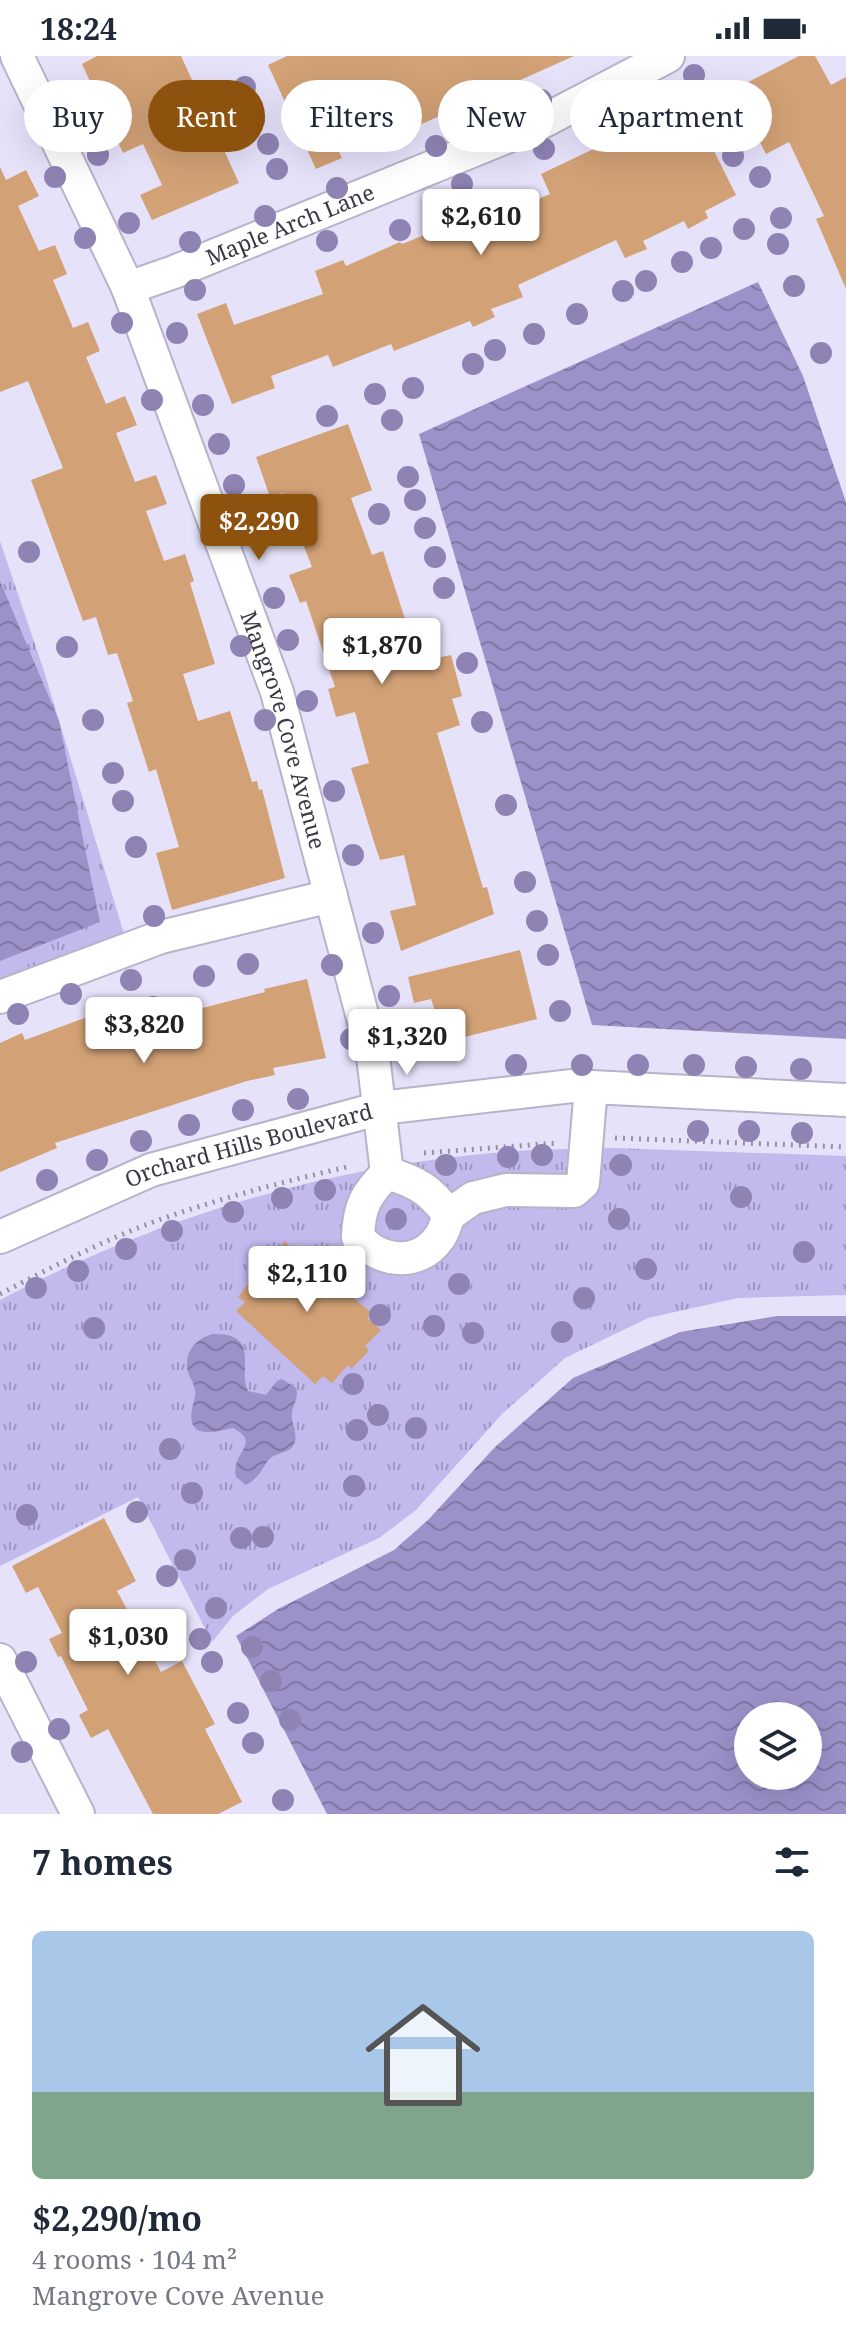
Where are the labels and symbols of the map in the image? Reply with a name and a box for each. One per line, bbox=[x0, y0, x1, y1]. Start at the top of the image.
street label: Maple Arch Lane bbox=[201, 176, 378, 272]
pin: $2,610 bbox=[416, 189, 546, 257]
pin: $2,290 bbox=[194, 494, 324, 562]
street label: Mangrove Cove Avenue bbox=[234, 606, 334, 852]
pin: $1,870 bbox=[317, 618, 447, 686]
pin: $3,820 bbox=[79, 997, 209, 1065]
pin: $1,320 bbox=[342, 1009, 472, 1077]
street label: Orchard Hills Boulevard bbox=[120, 1095, 376, 1194]
pin: $2,110 bbox=[242, 1246, 372, 1314]
pin: $1,030 bbox=[63, 1609, 193, 1677]

